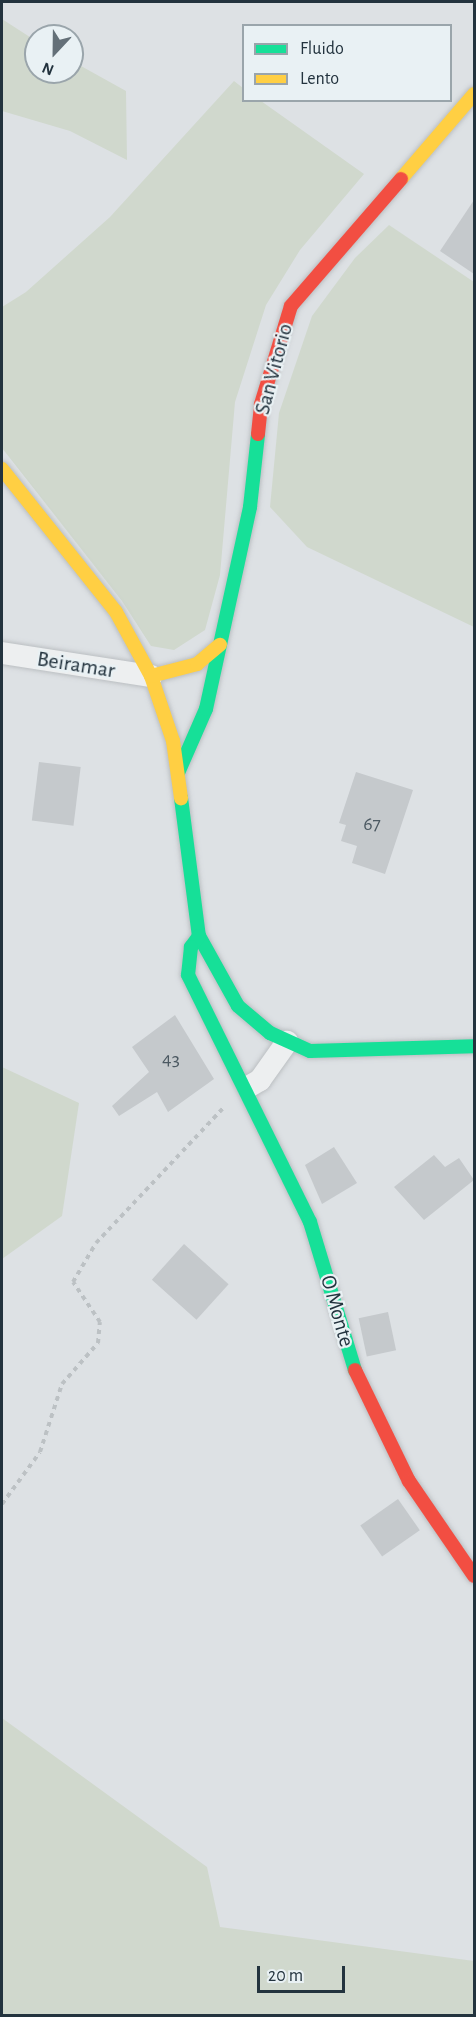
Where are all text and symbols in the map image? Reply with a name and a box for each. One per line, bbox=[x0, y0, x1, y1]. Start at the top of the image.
north arrow bbox=[24, 24, 84, 84]
legend bbox=[242, 24, 452, 102]
text: Fluido bbox=[300, 40, 344, 58]
text: N bbox=[40, 59, 56, 78]
text: Lento bbox=[300, 70, 339, 88]
street label: San Vitorio bbox=[249, 321, 299, 417]
street label: Beiramar bbox=[35, 646, 117, 684]
house number: 67 bbox=[363, 812, 381, 836]
house number: 43 bbox=[162, 1047, 180, 1071]
street label: O Monte bbox=[314, 1272, 360, 1350]
scale bar bbox=[260, 1954, 348, 1992]
text: 20 m bbox=[268, 1967, 303, 1985]

